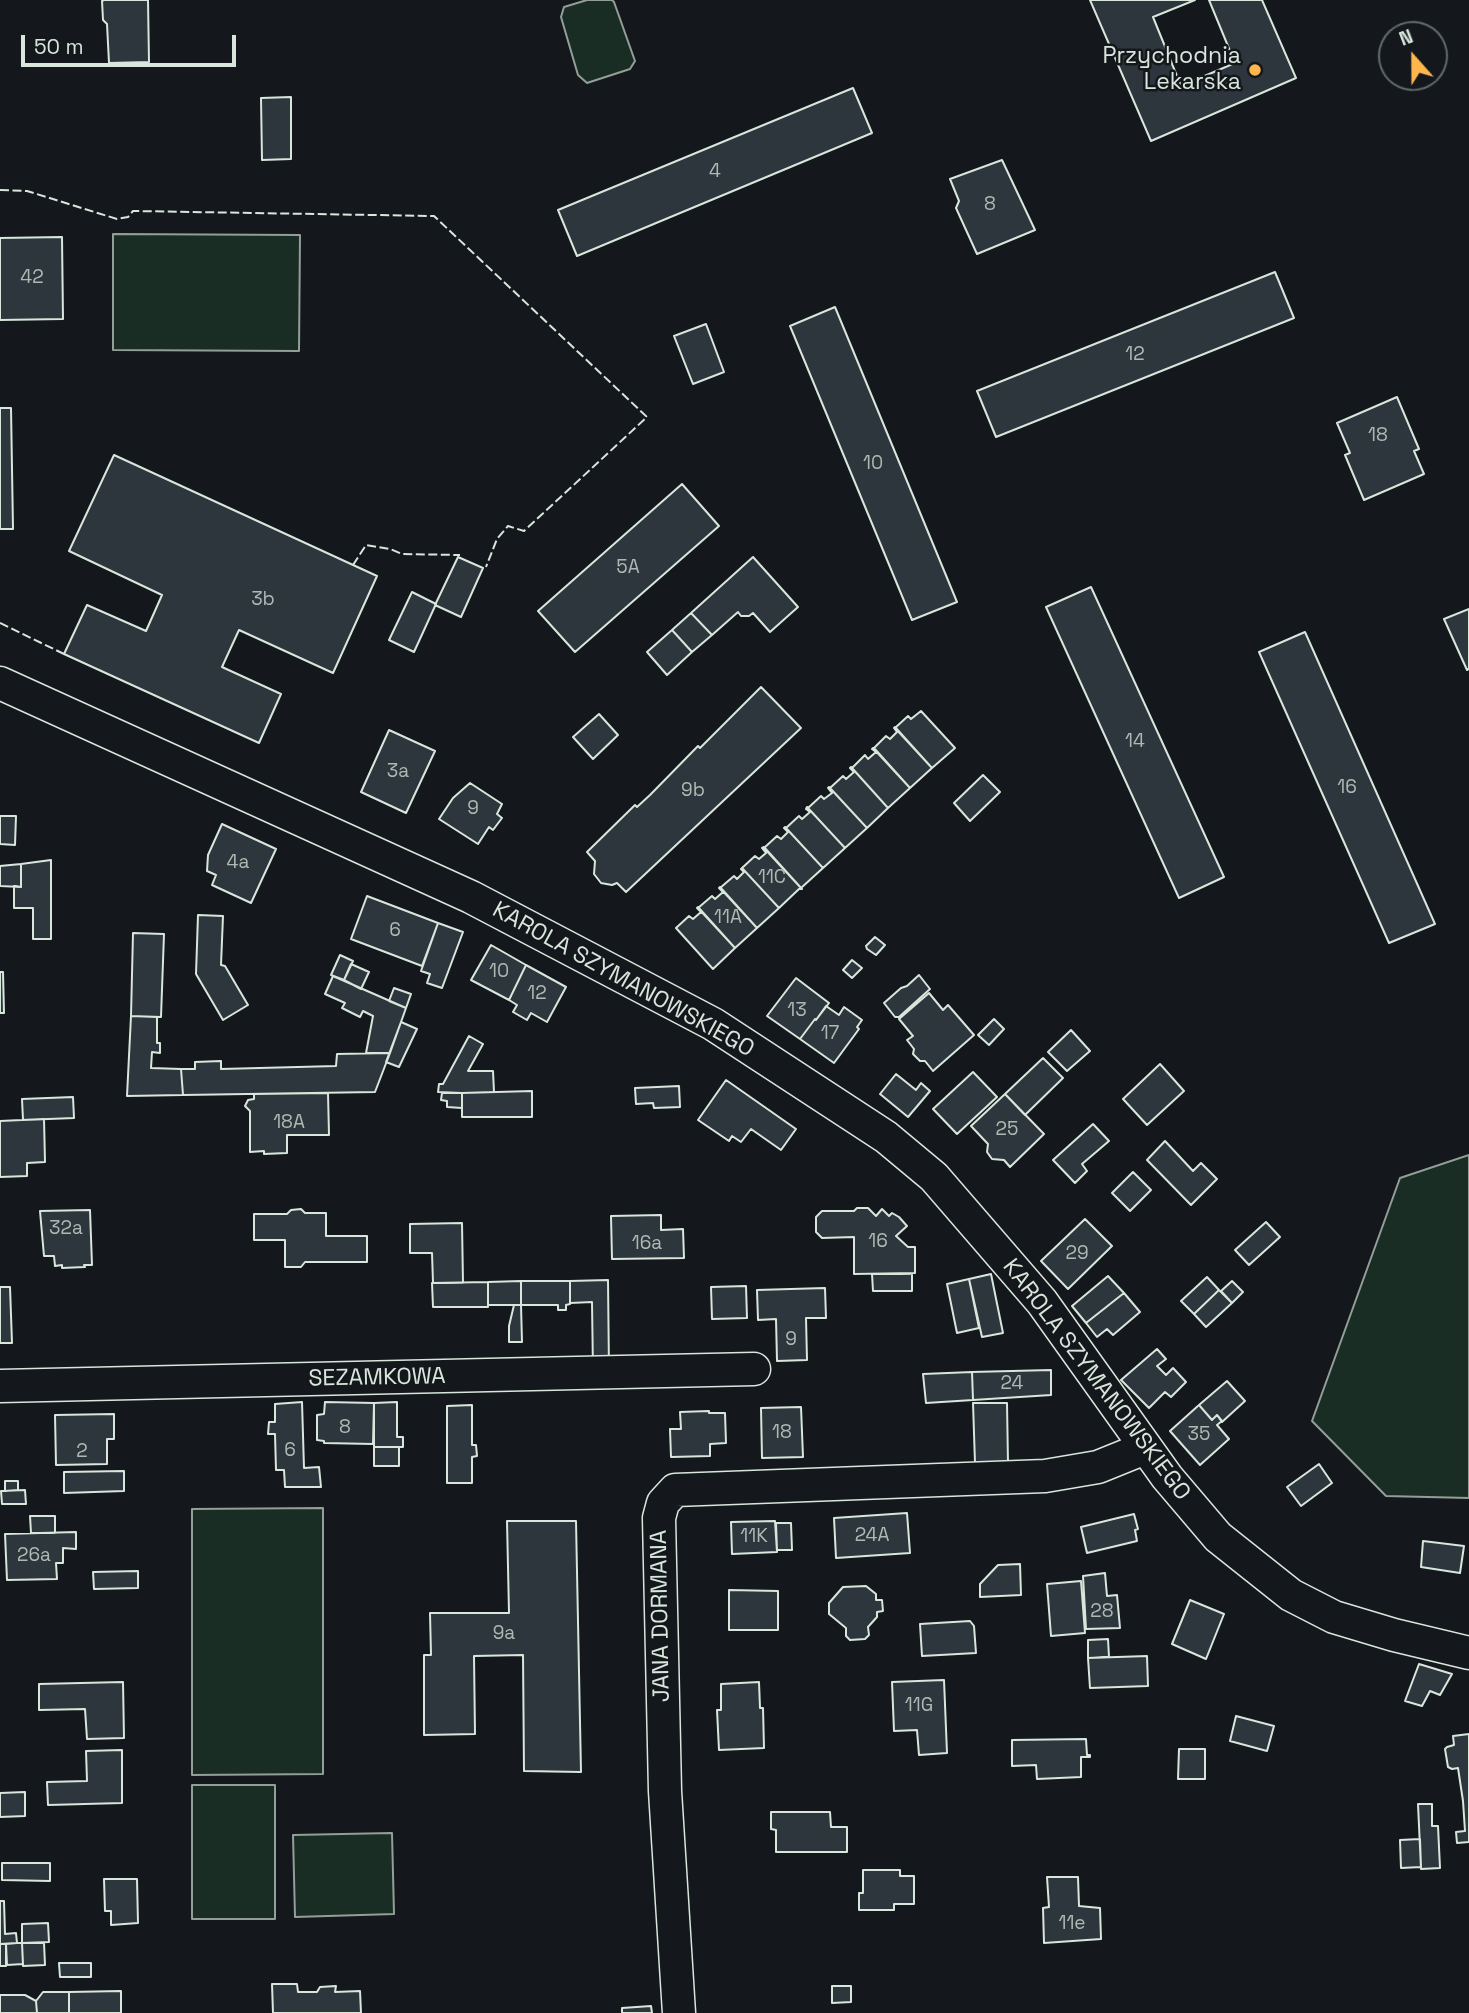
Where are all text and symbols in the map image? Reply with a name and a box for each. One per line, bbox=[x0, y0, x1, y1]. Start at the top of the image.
scale bar bbox=[24, 21, 240, 65]
north arrow bbox=[1378, 21, 1448, 91]
text: N bbox=[1396, 24, 1416, 52]
text: 50 m bbox=[34, 33, 84, 60]
place label: Przychodnia Lekarska bbox=[1103, 43, 1241, 97]
marker: Przychodnia Lekarska bbox=[1247, 62, 1263, 78]
house number: 4 bbox=[709, 161, 721, 183]
house number: 8 bbox=[984, 194, 996, 216]
house number: 42 bbox=[20, 267, 44, 289]
house number: 12 bbox=[1125, 344, 1145, 366]
house number: 18 bbox=[1368, 425, 1388, 447]
house number: 10 bbox=[863, 453, 883, 475]
house number: 5A bbox=[616, 557, 640, 579]
house number: 3b bbox=[251, 589, 275, 611]
house number: 14 bbox=[1125, 731, 1145, 753]
house number: 3a bbox=[387, 761, 409, 783]
house number: 16 bbox=[1337, 777, 1357, 799]
house number: 9b bbox=[681, 780, 705, 802]
house number: 9 bbox=[467, 798, 479, 820]
house number: 4a bbox=[227, 852, 249, 874]
house number: 11C bbox=[758, 867, 786, 889]
street label: KAROLA SZYMANOWSKIEGO bbox=[487, 896, 759, 1064]
house number: 11A bbox=[714, 907, 742, 929]
house number: 6 bbox=[389, 920, 401, 942]
house number: 10 bbox=[489, 961, 509, 983]
house number: 12 bbox=[527, 983, 547, 1005]
house number: 13 bbox=[787, 1000, 807, 1022]
house number: 17 bbox=[821, 1023, 839, 1045]
house number: 18A bbox=[273, 1112, 305, 1134]
house number: 25 bbox=[996, 1119, 1018, 1141]
house number: 32a bbox=[49, 1218, 83, 1240]
house number: 16 bbox=[868, 1231, 888, 1253]
house number: 16a bbox=[632, 1233, 662, 1255]
house number: 29 bbox=[1065, 1243, 1089, 1265]
street label: KAROLA SZYMANOWSKIEGO bbox=[996, 1254, 1196, 1506]
house number: 9 bbox=[785, 1329, 797, 1351]
street label: SEZAMKOWA bbox=[308, 1363, 446, 1393]
house number: 24 bbox=[1001, 1373, 1023, 1395]
house number: 8 bbox=[339, 1417, 351, 1439]
house number: 18 bbox=[772, 1422, 792, 1444]
house number: 35 bbox=[1188, 1424, 1210, 1446]
house number: 6 bbox=[284, 1440, 296, 1462]
house number: 2 bbox=[76, 1441, 88, 1463]
house number: 24A bbox=[855, 1525, 889, 1547]
house number: 11K bbox=[740, 1526, 768, 1548]
street label: JANA DORMANA bbox=[646, 1530, 676, 1702]
house number: 26a bbox=[17, 1545, 51, 1567]
house number: 28 bbox=[1090, 1601, 1114, 1623]
house number: 9a bbox=[493, 1623, 515, 1645]
house number: 11G bbox=[905, 1695, 933, 1717]
house number: 11e bbox=[1058, 1913, 1086, 1935]

